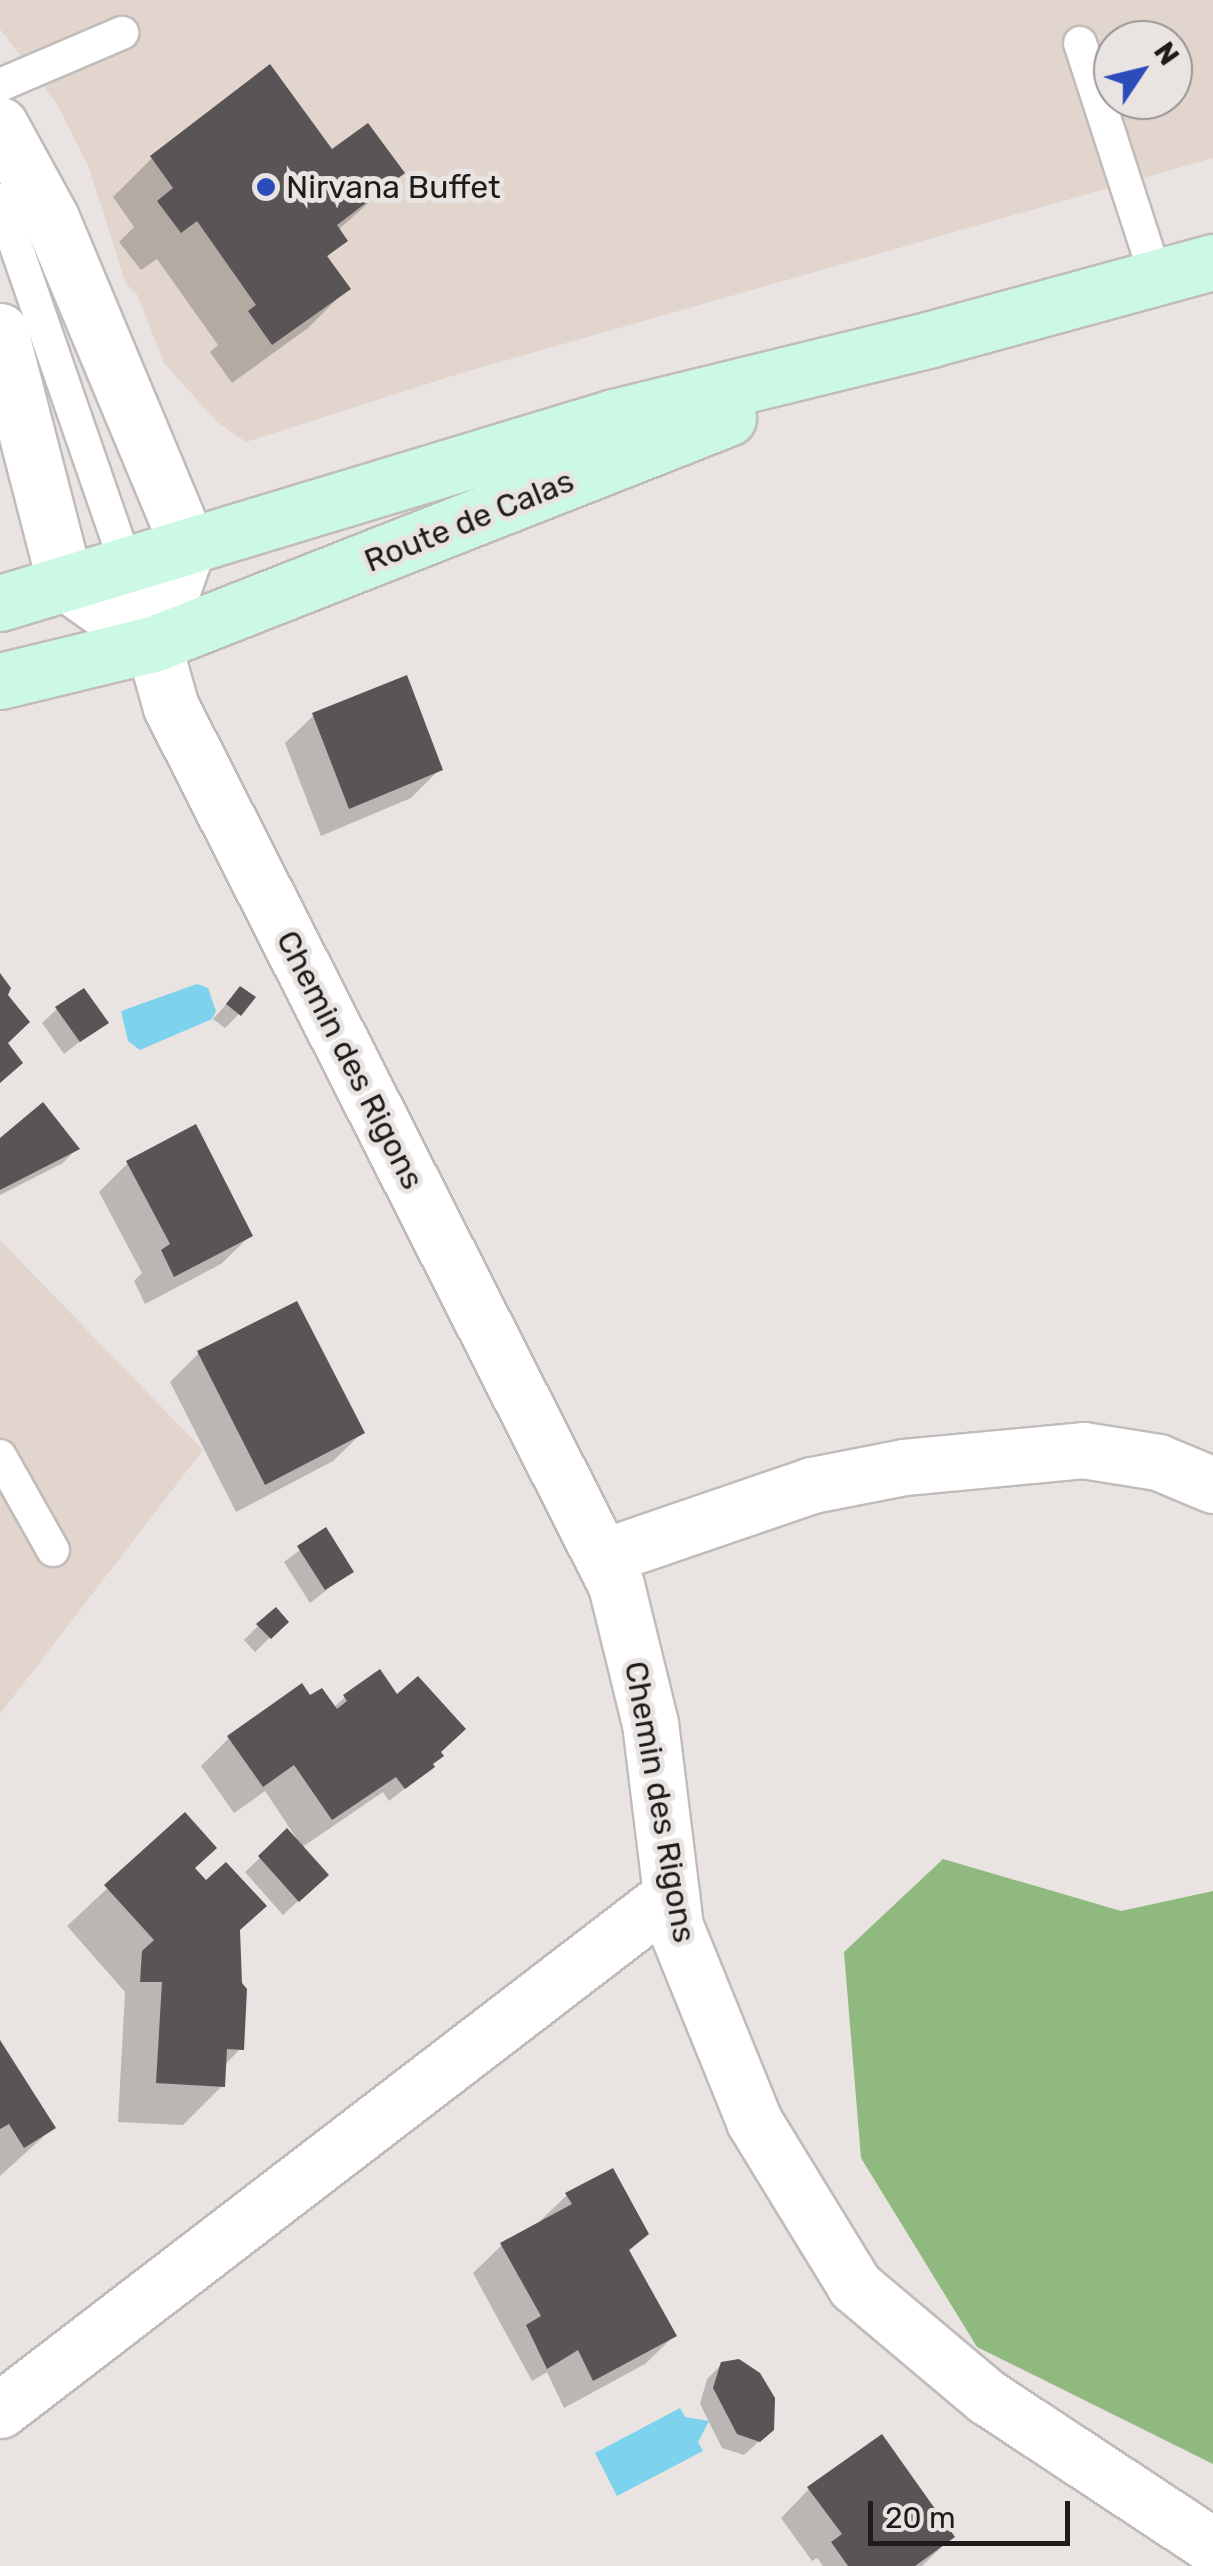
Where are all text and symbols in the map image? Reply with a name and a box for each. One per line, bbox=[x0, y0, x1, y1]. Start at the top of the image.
north arrow bbox=[1093, 20, 1193, 120]
text: N bbox=[1147, 36, 1186, 71]
place label: Nirvana Buffet bbox=[286, 168, 501, 206]
marker: Nirvana Buffet bbox=[255, 176, 277, 198]
street label: Route de Calas bbox=[359, 462, 579, 580]
street label: Chemin des Rigons bbox=[268, 924, 432, 1196]
street label: Chemin des Rigons bbox=[616, 1658, 704, 1946]
scale bar bbox=[873, 2481, 1076, 2543]
text: 20 m bbox=[885, 2500, 956, 2536]

